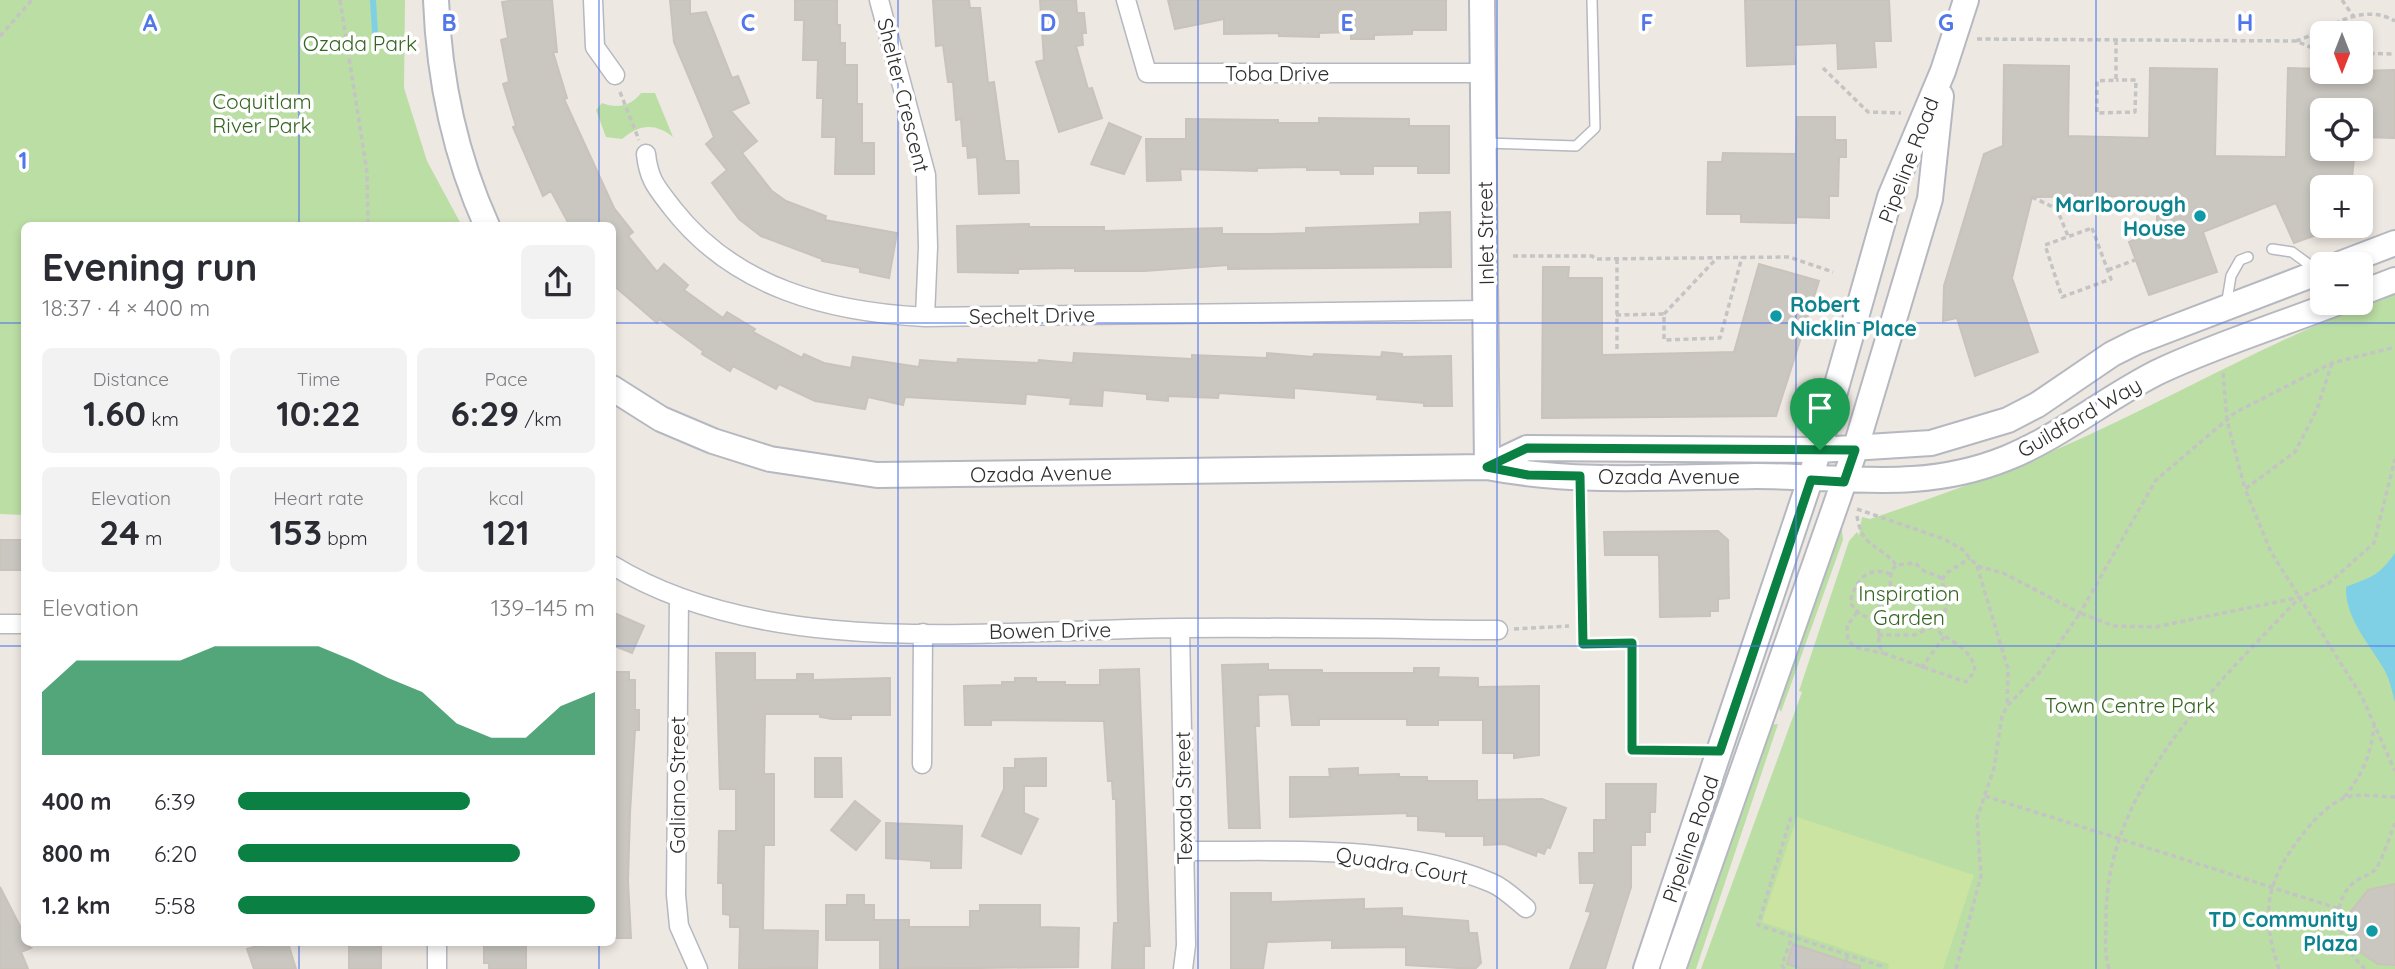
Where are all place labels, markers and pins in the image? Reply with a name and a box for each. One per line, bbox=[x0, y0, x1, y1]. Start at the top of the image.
place label: Marlborough House bbox=[2055, 191, 2186, 241]
marker: Marlborough House bbox=[2192, 208, 2208, 224]
place label: Robert Nicklin Place bbox=[1790, 291, 1917, 341]
marker: Robert Nicklin Place bbox=[1768, 308, 1784, 324]
pin bbox=[1790, 378, 1850, 450]
place label: TD Community Plaza bbox=[2208, 906, 2358, 956]
marker: TD Community Plaza bbox=[2364, 923, 2380, 939]

